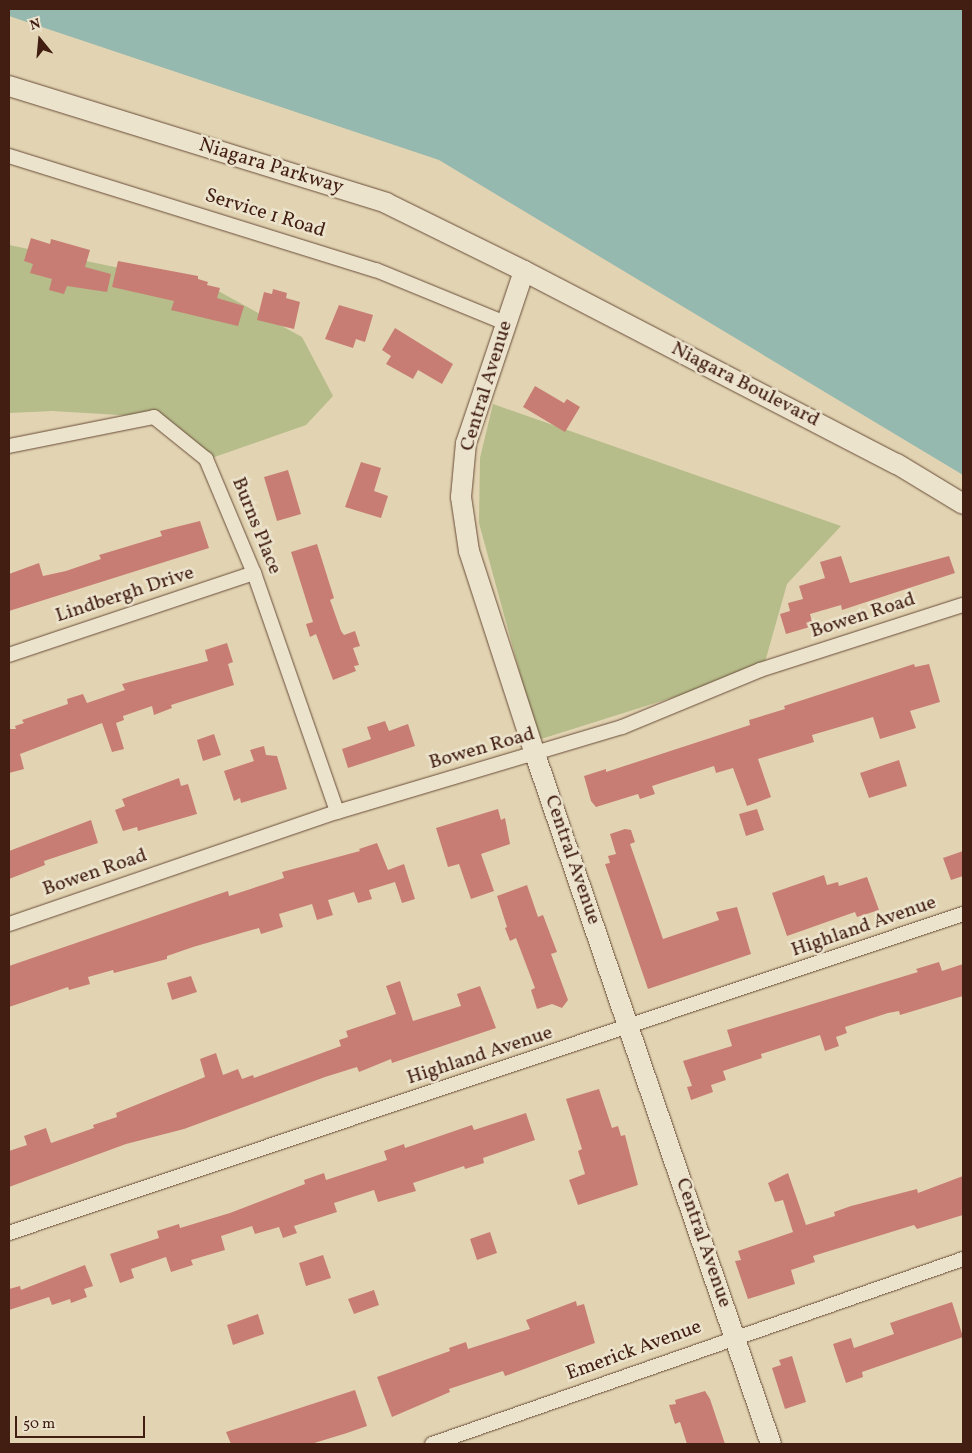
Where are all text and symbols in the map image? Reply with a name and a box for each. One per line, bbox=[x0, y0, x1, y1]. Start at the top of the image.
north arrow bbox=[15, 15, 65, 65]
text: N bbox=[28, 15, 43, 36]
street label: Niagara Parkway bbox=[196, 134, 346, 200]
street label: Service 1 Road bbox=[202, 184, 328, 244]
street label: Central Avenue bbox=[456, 318, 518, 454]
street label: Niagara Boulevard bbox=[667, 337, 823, 433]
street label: Burns Place bbox=[226, 474, 286, 578]
street label: Lindbergh Drive bbox=[53, 561, 197, 629]
street label: Bowen Road bbox=[808, 588, 918, 644]
street label: Bowen Road bbox=[426, 722, 538, 776]
street label: Central Avenue bbox=[539, 792, 605, 928]
street label: Bowen Road bbox=[40, 844, 150, 902]
street label: Highland Avenue bbox=[788, 891, 940, 963]
street label: Highland Avenue bbox=[404, 1021, 556, 1091]
street label: Central Avenue bbox=[670, 1175, 736, 1311]
street label: Emerick Avenue bbox=[563, 1315, 705, 1387]
scale bar bbox=[18, 1406, 148, 1438]
text: 50 m bbox=[23, 1414, 55, 1435]

